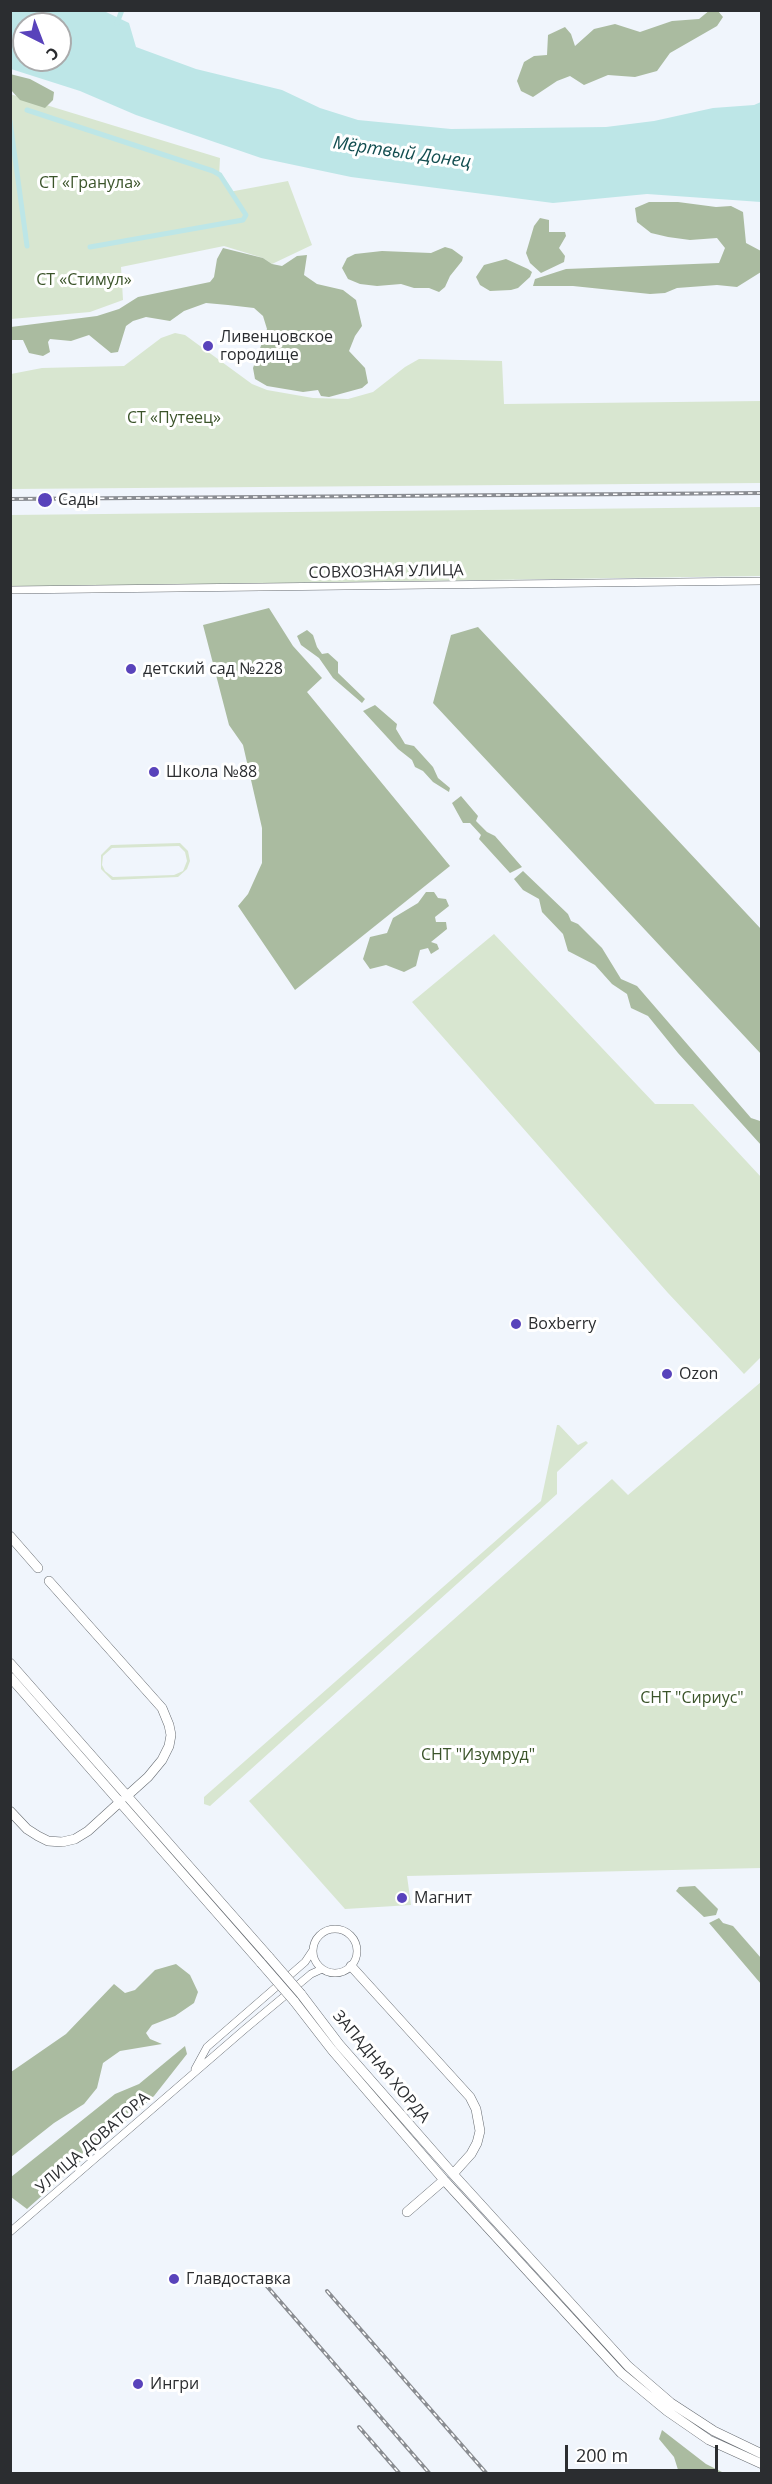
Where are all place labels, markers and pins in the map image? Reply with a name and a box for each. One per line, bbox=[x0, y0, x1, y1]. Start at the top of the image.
place label: Ливенцовское городище bbox=[220, 327, 333, 365]
marker: Ливенцовское городище bbox=[201, 339, 215, 353]
place label: Сады bbox=[58, 490, 98, 510]
marker: Сады bbox=[36, 491, 54, 509]
place label: детский сад №228 bbox=[143, 659, 283, 679]
marker: детский сад №228 bbox=[124, 662, 138, 676]
place label: Школа №88 bbox=[166, 762, 257, 782]
marker: Школа №88 bbox=[147, 765, 161, 779]
place label: Boxberry bbox=[528, 1314, 596, 1334]
marker: Boxberry bbox=[509, 1317, 523, 1331]
place label: Ozon bbox=[679, 1364, 718, 1384]
marker: Ozon bbox=[660, 1367, 674, 1381]
place label: Магнит bbox=[414, 1888, 472, 1908]
marker: Магнит bbox=[395, 1891, 409, 1905]
place label: Главдоставка bbox=[186, 2269, 291, 2289]
marker: Главдоставка bbox=[167, 2272, 181, 2286]
place label: Ингри bbox=[150, 2374, 199, 2394]
marker: Ингри bbox=[131, 2377, 145, 2391]

